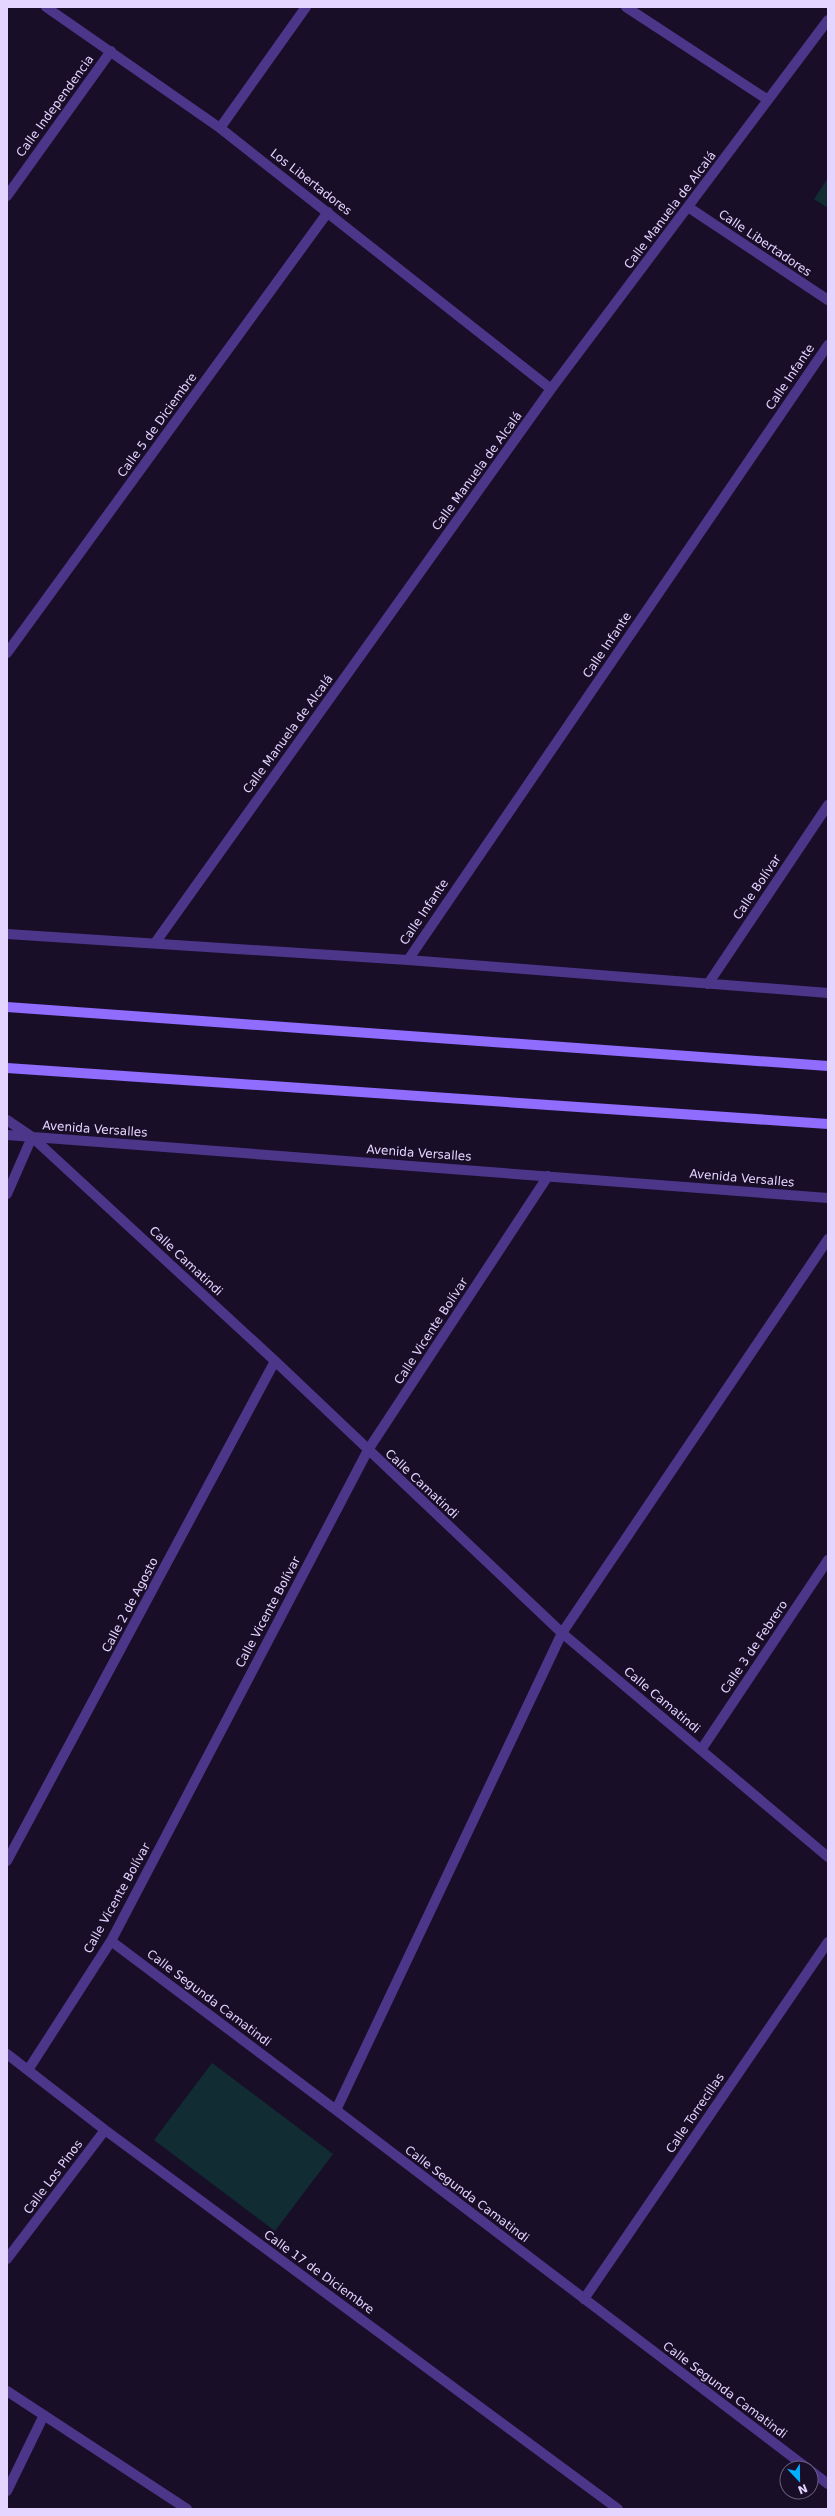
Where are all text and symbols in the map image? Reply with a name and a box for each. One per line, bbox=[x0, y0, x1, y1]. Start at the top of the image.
street label: Calle Independencia bbox=[13, 52, 97, 160]
street label: Los Libertadores bbox=[268, 146, 354, 218]
street label: Calle Manuela de Alcalá bbox=[621, 149, 719, 271]
street label: Calle Libertadores bbox=[716, 207, 814, 279]
street label: Calle Infante bbox=[763, 342, 817, 412]
street label: Calle 5 de Diciembre bbox=[115, 370, 199, 480]
street label: Calle Manuela de Alcalá bbox=[429, 409, 525, 533]
street label: Calle Infante bbox=[580, 610, 634, 680]
street label: Calle Manuela de Alcalá bbox=[240, 672, 336, 796]
street label: Calle Bolívar bbox=[730, 852, 784, 922]
street label: Calle Infante bbox=[397, 877, 451, 947]
street label: Avenida Versalles bbox=[42, 1118, 148, 1140]
street label: Avenida Versalles bbox=[366, 1142, 472, 1164]
street label: Avenida Versalles bbox=[689, 1166, 795, 1190]
street label: Calle Camatindi bbox=[146, 1223, 226, 1299]
street label: Calle Vicente Bolívar bbox=[391, 1275, 471, 1387]
street label: Calle Camatindi bbox=[382, 1446, 462, 1522]
street label: Calle Vicente Bolívar bbox=[233, 1554, 303, 1670]
street label: Calle 2 de Agosto bbox=[99, 1555, 161, 1655]
street label: Calle 3 de Febrero bbox=[718, 1598, 790, 1696]
street label: Calle Camatindi bbox=[621, 1664, 703, 1736]
street label: Calle Vicente Bolívar bbox=[81, 1840, 153, 1956]
street label: Calle Segunda Camatindi bbox=[144, 1947, 274, 2049]
street label: Calle Torrecillas bbox=[663, 2070, 727, 2156]
street label: Calle Los Pinos bbox=[21, 2137, 85, 2217]
street label: Calle Segunda Camatindi bbox=[402, 2143, 532, 2245]
street label: Calle 17 de Diciembre bbox=[261, 2227, 377, 2317]
street label: Calle Segunda Camatindi bbox=[660, 2339, 790, 2441]
north arrow bbox=[779, 2460, 819, 2500]
text: N bbox=[796, 2481, 809, 2497]

